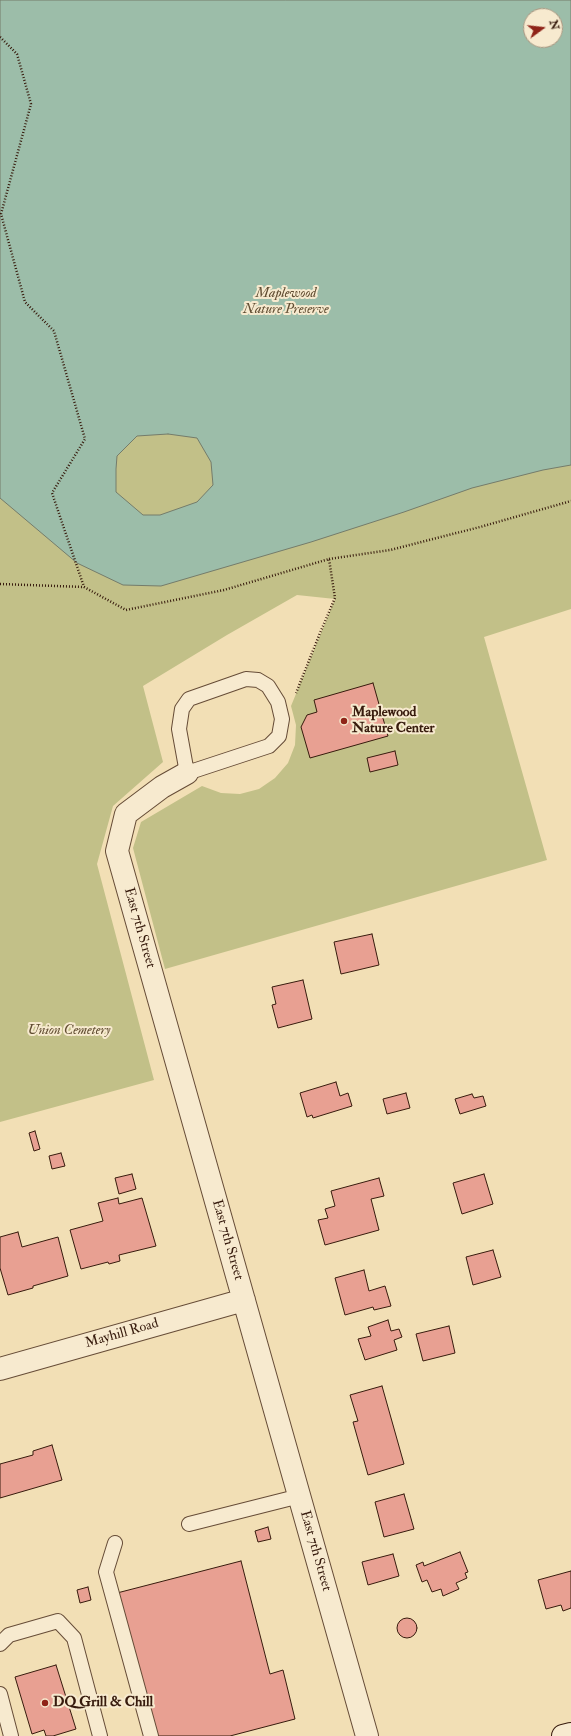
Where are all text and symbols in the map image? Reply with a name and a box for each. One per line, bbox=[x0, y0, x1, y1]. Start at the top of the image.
north arrow bbox=[523, 8, 563, 48]
text: N bbox=[547, 19, 562, 31]
park label: Maplewood Nature Preserve bbox=[243, 286, 329, 318]
place label: Maplewood Nature Center bbox=[352, 705, 435, 738]
marker: Maplewood Nature Center bbox=[339, 716, 349, 726]
street label: East 7th Street bbox=[119, 886, 159, 970]
park label: Union Cemetery bbox=[28, 1023, 110, 1039]
street label: East 7th Street bbox=[207, 1198, 247, 1282]
street label: Mayhill Road bbox=[83, 1316, 161, 1352]
street label: East 7th Street bbox=[295, 1509, 335, 1593]
place label: DQ Grill & Chill bbox=[53, 1695, 153, 1711]
marker: DQ Grill & Chill bbox=[40, 1698, 50, 1708]

